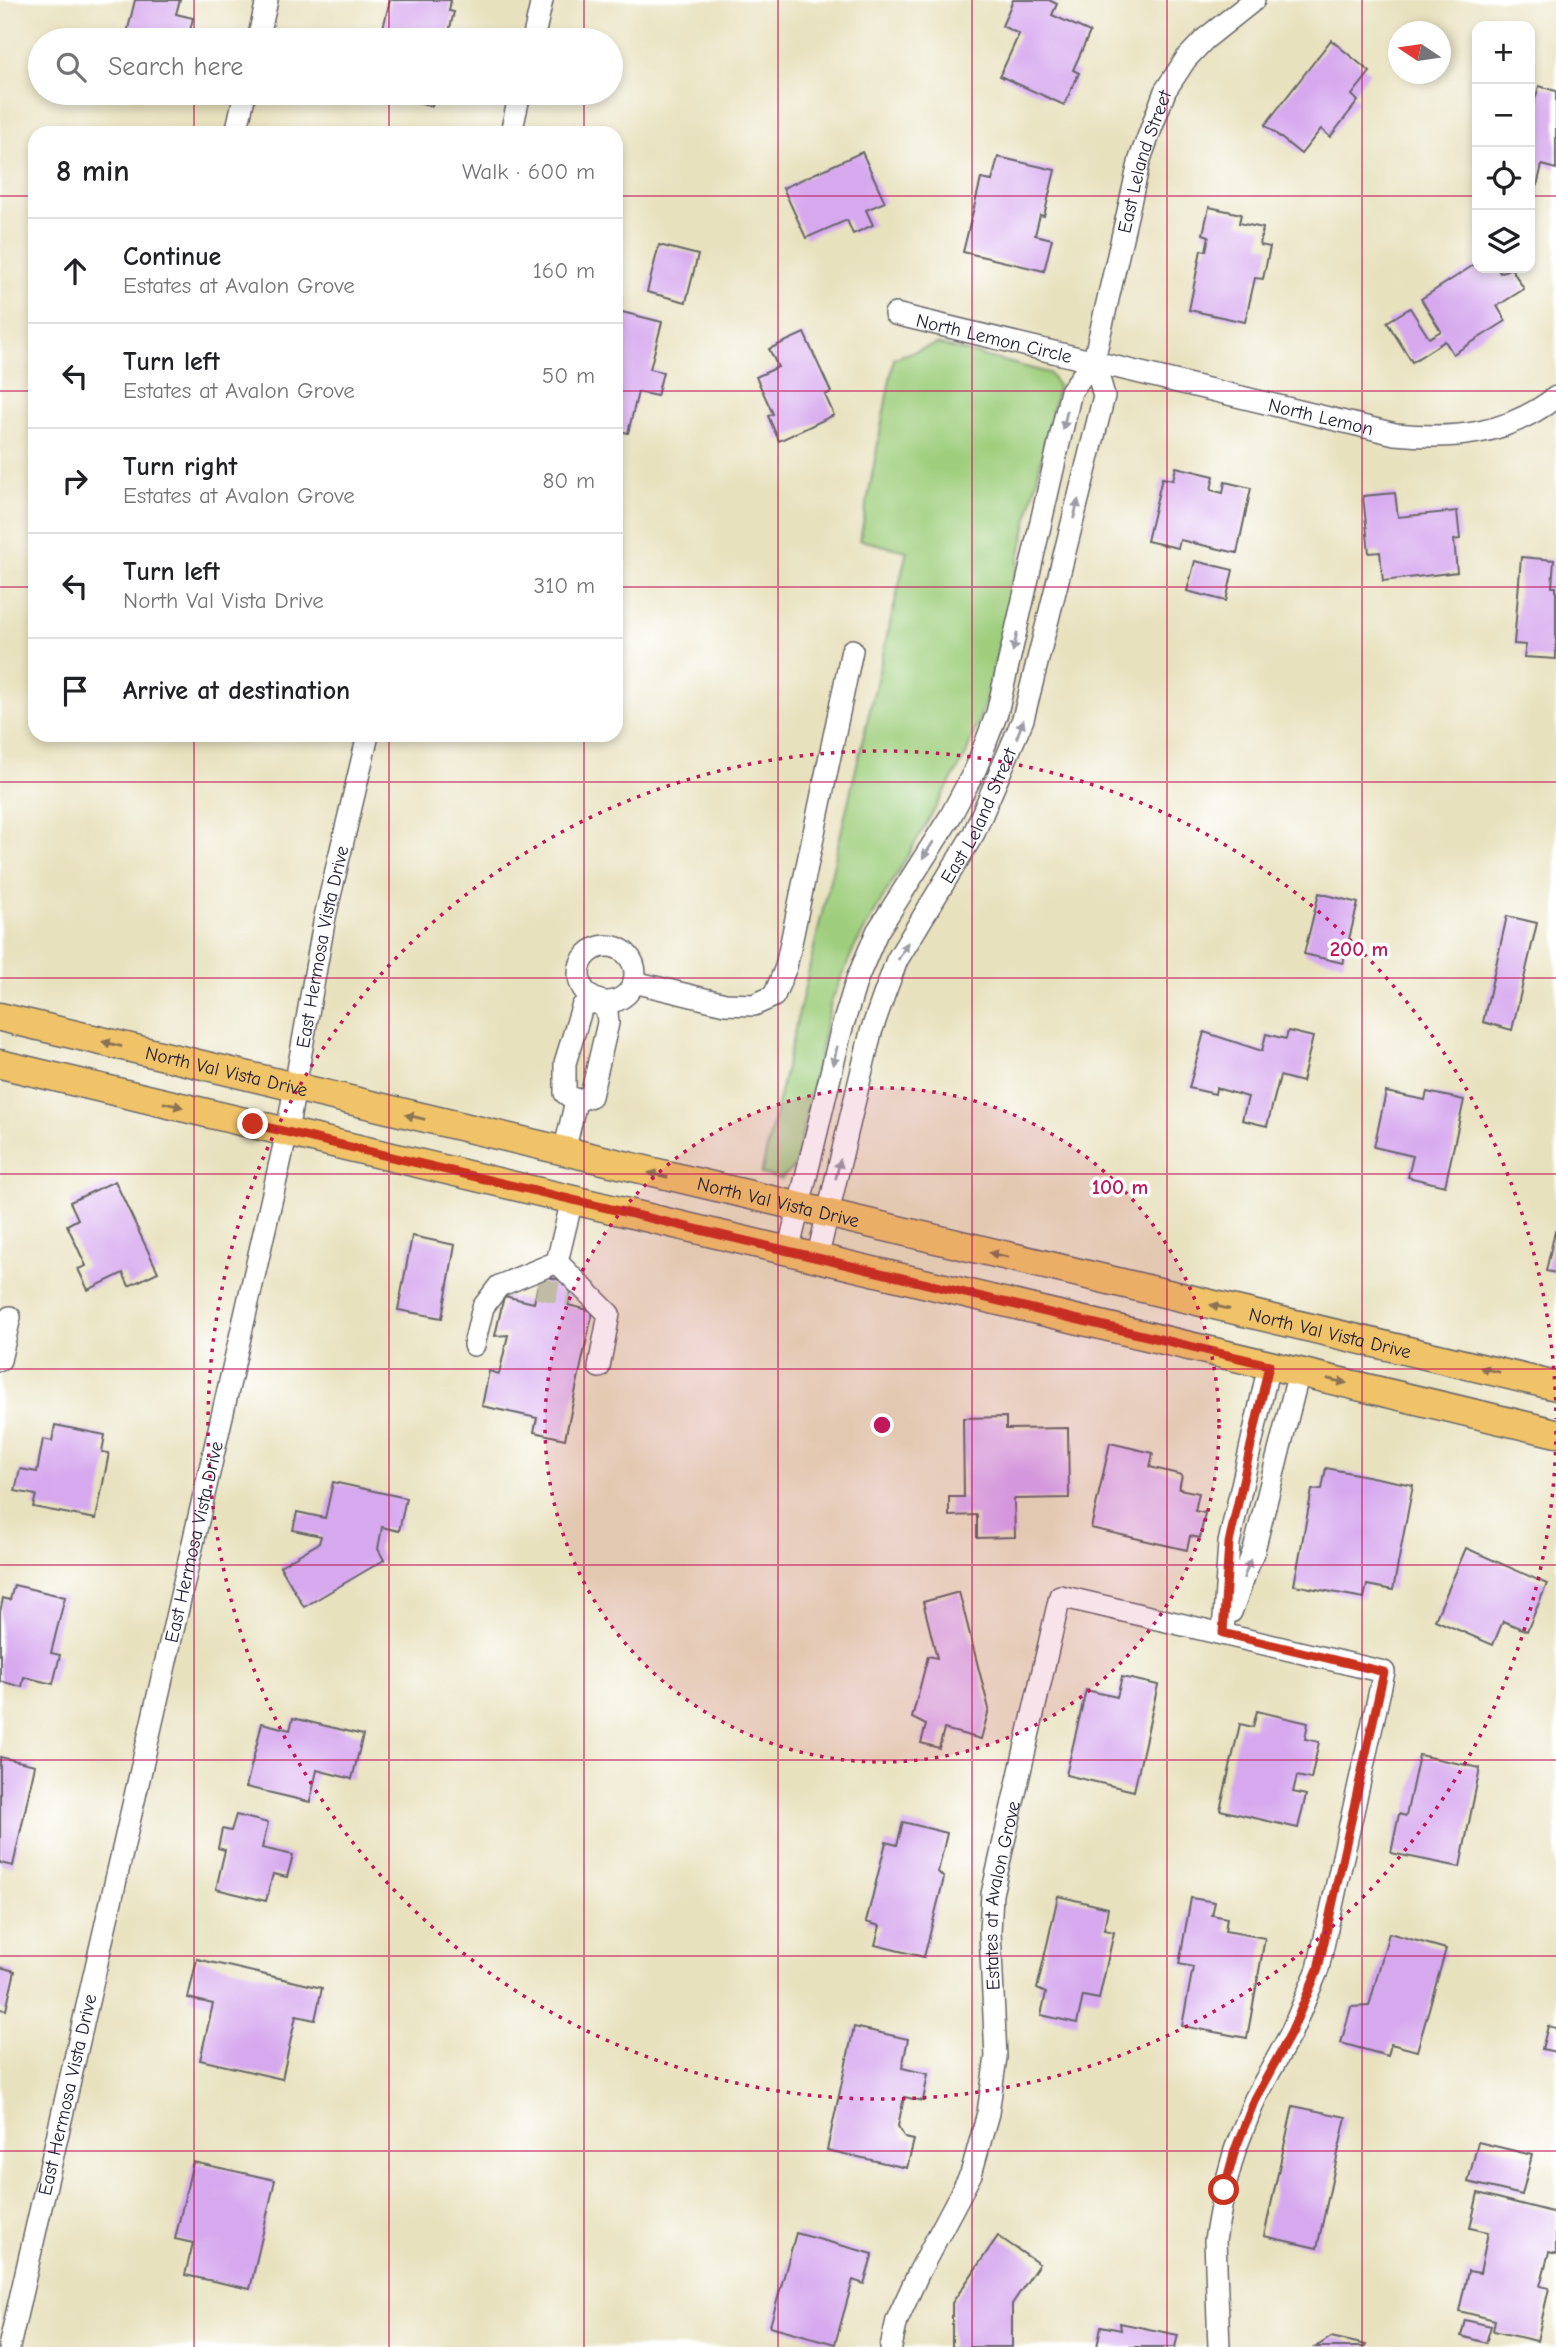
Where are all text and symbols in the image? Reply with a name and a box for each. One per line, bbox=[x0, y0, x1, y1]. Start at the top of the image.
north arrow bbox=[1388, 21, 1451, 84]
map controls bbox=[1472, 21, 1535, 273]
button: + bbox=[1472, 21, 1535, 84]
search box bbox=[28, 28, 623, 105]
icon: search bbox=[52, 48, 90, 86]
text: Search here bbox=[108, 52, 243, 82]
button: − bbox=[1472, 84, 1535, 147]
street label: East Leland Street bbox=[1113, 87, 1177, 235]
button: locate bbox=[1472, 147, 1535, 210]
text: 8 min bbox=[56, 154, 130, 189]
text: Walk · 600 m bbox=[462, 158, 595, 185]
button: layers bbox=[1472, 210, 1535, 273]
text: Continue bbox=[123, 242, 221, 272]
icon: ahead bbox=[56, 252, 94, 290]
text: 160 m bbox=[533, 257, 595, 284]
text: Estates at Avalon Grove bbox=[123, 272, 355, 299]
street label: North Lemon Circle bbox=[914, 309, 1074, 368]
text: Turn left bbox=[123, 347, 220, 377]
icon: left bbox=[56, 357, 94, 395]
text: 50 m bbox=[542, 362, 595, 389]
text: Estates at Avalon Grove bbox=[123, 377, 355, 404]
street label: North Lemon bbox=[1266, 394, 1375, 440]
one-way arrow bbox=[1059, 409, 1070, 431]
text: Turn right bbox=[123, 452, 237, 482]
icon: right bbox=[56, 462, 94, 500]
text: 80 m bbox=[542, 467, 595, 494]
text: Estates at Avalon Grove bbox=[123, 482, 355, 509]
one-way arrow bbox=[1071, 498, 1082, 520]
text: Turn left bbox=[123, 557, 220, 587]
icon: left bbox=[56, 567, 94, 605]
text: 310 m bbox=[534, 572, 595, 599]
text: North Val Vista Drive bbox=[123, 587, 324, 614]
one-way arrow bbox=[1009, 631, 1020, 653]
icon: arrive bbox=[56, 672, 94, 710]
text: Arrive at destination bbox=[123, 676, 350, 706]
one-way arrow bbox=[1014, 718, 1025, 739]
street label: East Leland Street bbox=[936, 744, 1021, 888]
one-way arrow bbox=[922, 841, 935, 860]
street label: East Hermosa Vista Drive bbox=[292, 843, 354, 1050]
text: 200 m bbox=[1330, 937, 1388, 961]
one-way arrow bbox=[897, 942, 909, 961]
one-way arrow bbox=[100, 1038, 122, 1049]
street label: North Val Vista Drive bbox=[143, 1042, 310, 1102]
one-way arrow bbox=[829, 1045, 840, 1067]
one-way arrow bbox=[163, 1100, 185, 1111]
route end bbox=[237, 1108, 268, 1139]
one-way arrow bbox=[404, 1111, 426, 1122]
one-way arrow bbox=[833, 1158, 844, 1180]
one-way arrow bbox=[647, 1169, 669, 1180]
street label: North Val Vista Drive bbox=[695, 1173, 861, 1232]
text: 100 m bbox=[1092, 1175, 1148, 1199]
one-way arrow bbox=[988, 1249, 1010, 1260]
one-way arrow bbox=[1209, 1302, 1231, 1313]
street label: North Val Vista Drive bbox=[1247, 1304, 1413, 1363]
one-way arrow bbox=[1478, 1365, 1500, 1376]
one-way arrow bbox=[1326, 1376, 1348, 1387]
centre of rings bbox=[870, 1413, 894, 1437]
street label: East Hermosa Vista Drive bbox=[161, 1439, 228, 1645]
one-way arrow bbox=[1242, 1559, 1253, 1580]
street label: Estates at Avalon Grove bbox=[980, 1799, 1025, 1991]
street label: East Hermosa Vista Drive bbox=[34, 1992, 101, 2198]
route start bbox=[1208, 2174, 1239, 2205]

